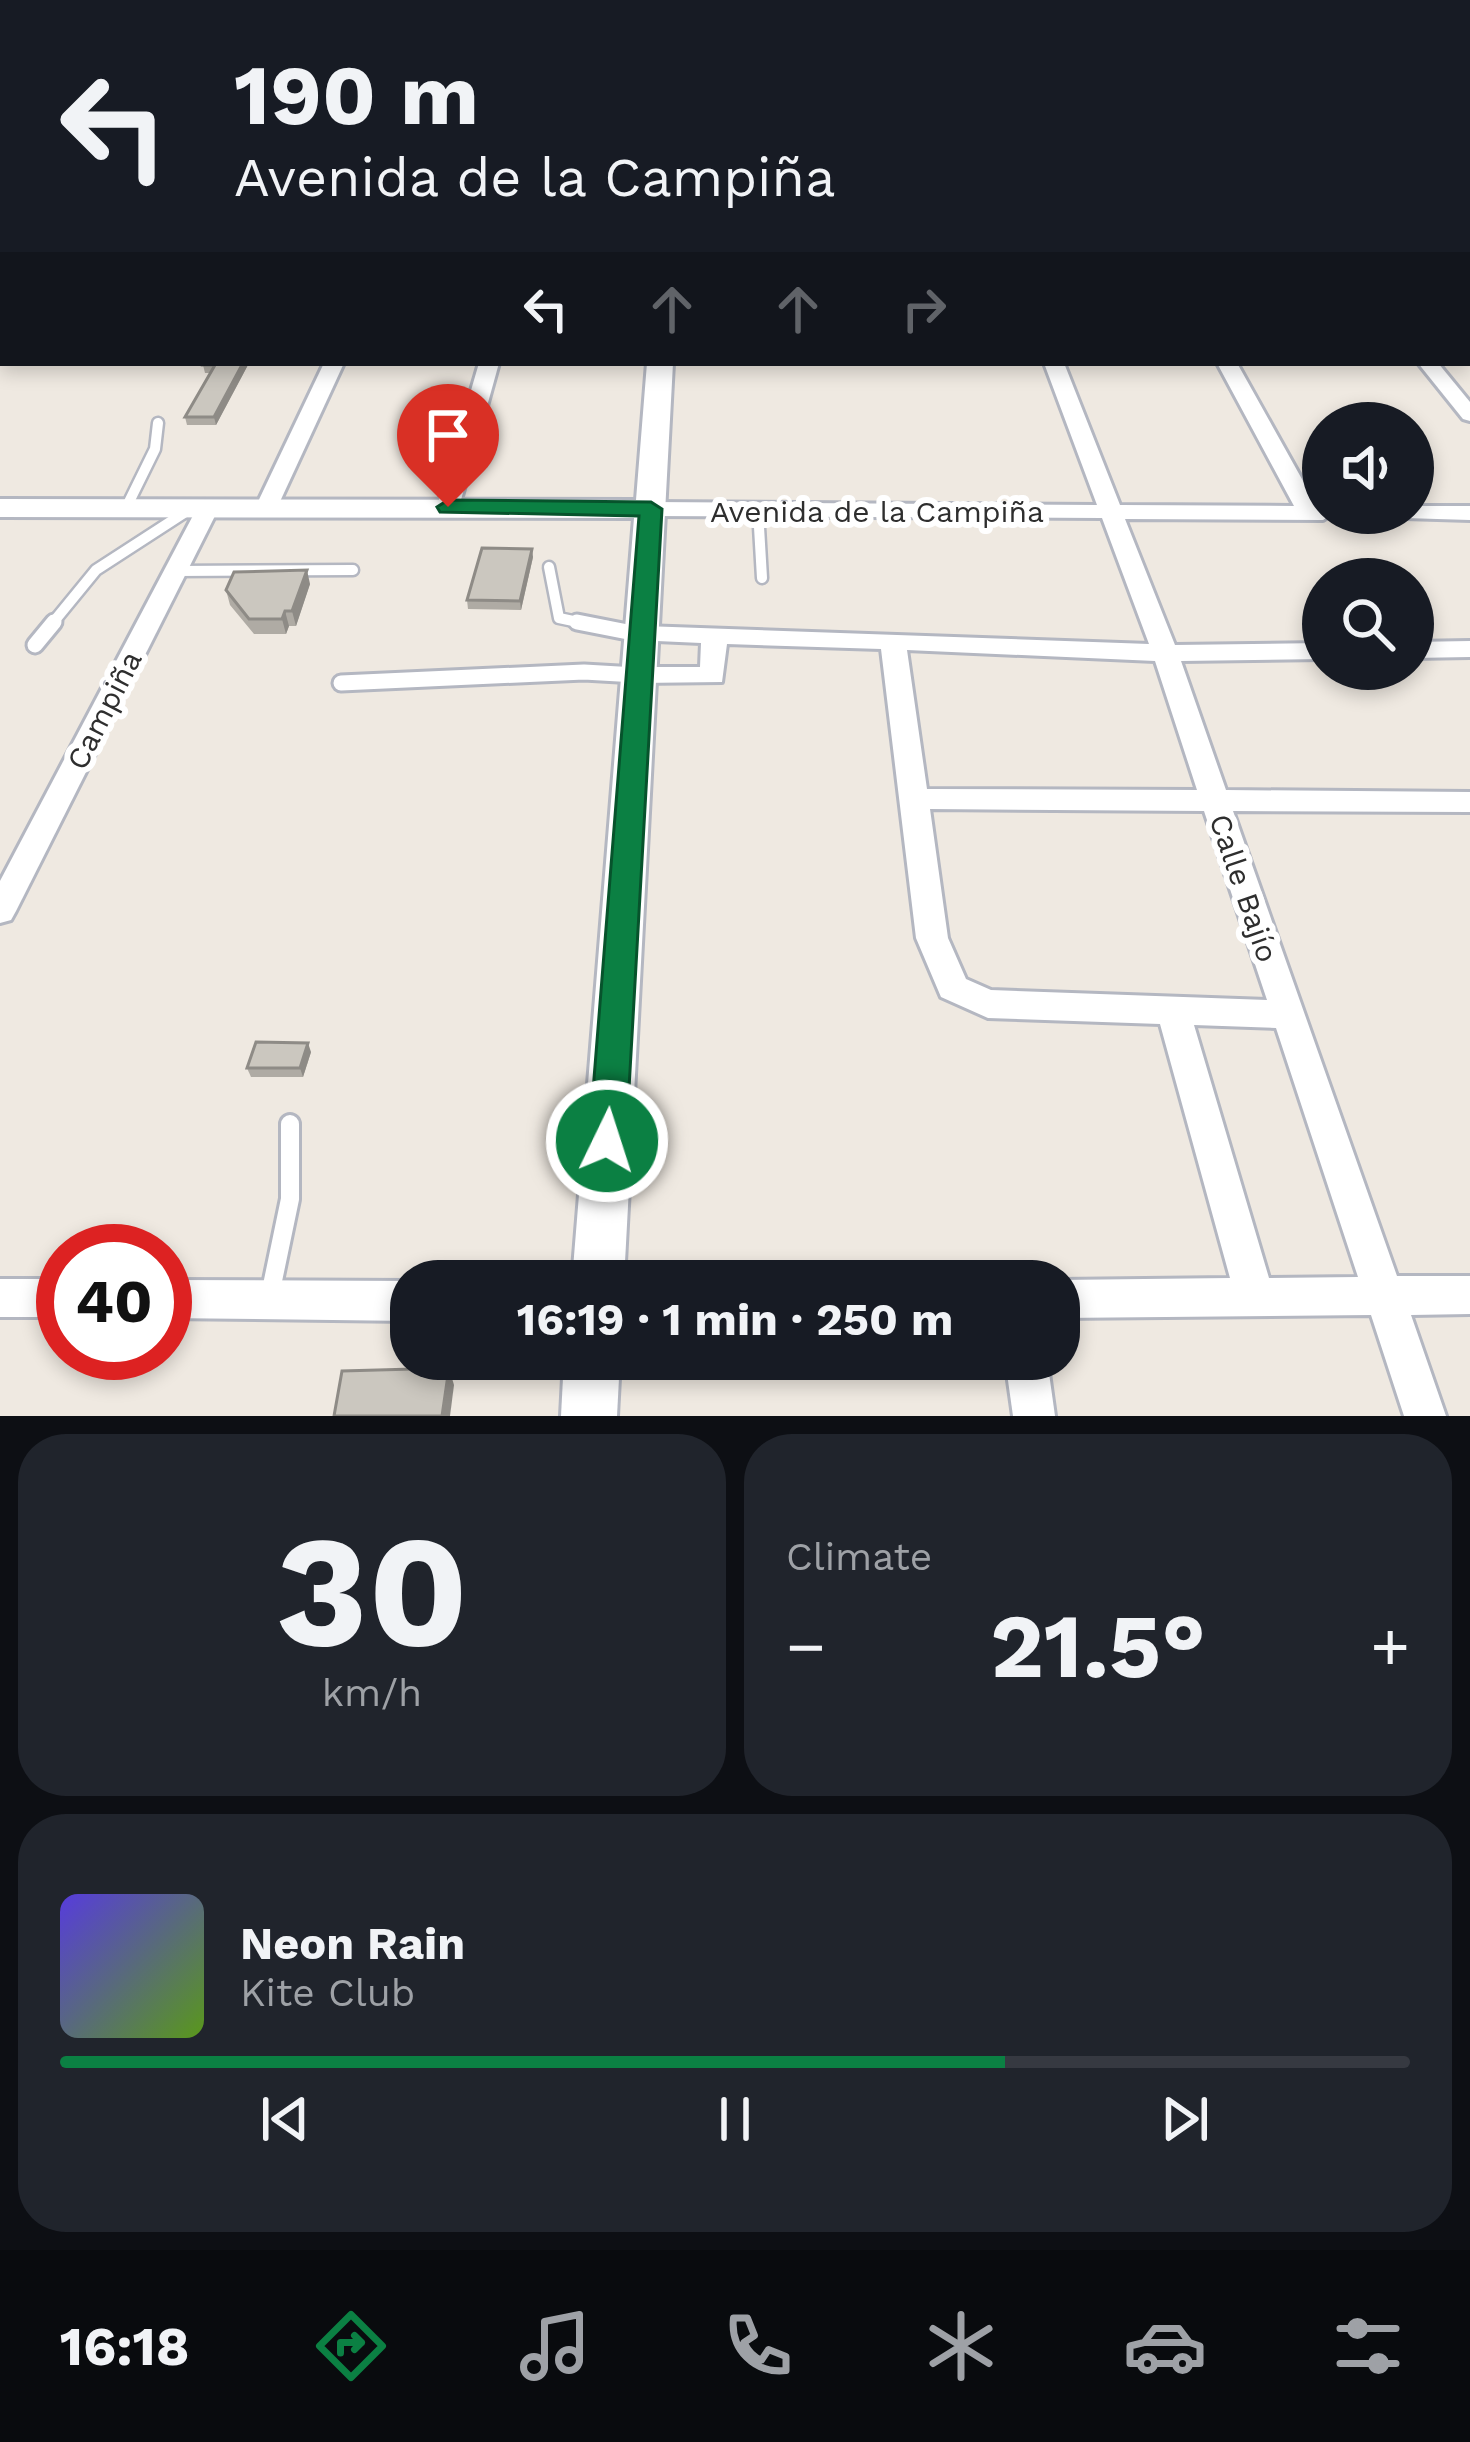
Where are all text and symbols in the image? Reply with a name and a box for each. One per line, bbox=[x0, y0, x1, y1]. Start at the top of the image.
text: 190 m bbox=[234, 46, 479, 144]
icon: left bbox=[36, 48, 192, 204]
text: Avenida de la Campiña bbox=[234, 146, 835, 209]
icon: left bbox=[513, 276, 579, 342]
icon: ahead bbox=[639, 276, 705, 342]
icon: ahead bbox=[765, 276, 831, 342]
icon: right bbox=[891, 276, 957, 342]
pin bbox=[397, 384, 499, 507]
icon: arrive bbox=[415, 402, 481, 468]
map controls bbox=[1302, 402, 1434, 690]
button: sound bbox=[1302, 402, 1434, 534]
street label: Avenida de la Campiña bbox=[710, 494, 1044, 529]
button: search bbox=[1302, 558, 1434, 690]
street label: Campiña bbox=[59, 645, 149, 775]
street label: Calle Bajío bbox=[1202, 809, 1286, 967]
position arrow bbox=[544, 1078, 670, 1204]
speed limit sign: 40 bbox=[36, 1224, 192, 1380]
text: 16:19 · 1 min · 250 m bbox=[517, 1293, 953, 1346]
text: 30 bbox=[276, 1500, 468, 1683]
text: Climate bbox=[786, 1534, 932, 1579]
text: 21.5° bbox=[990, 1593, 1206, 1699]
text: − bbox=[786, 1608, 826, 1685]
text: + bbox=[1370, 1608, 1410, 1685]
text: km/h bbox=[322, 1670, 422, 1715]
text: Neon Rain bbox=[240, 1917, 465, 1970]
text: Kite Club bbox=[240, 1970, 415, 2015]
icon: previous bbox=[252, 2086, 318, 2152]
icon: pause bbox=[702, 2086, 768, 2152]
icon: next bbox=[1152, 2086, 1218, 2152]
icon: directions bbox=[309, 2304, 393, 2388]
icon: music bbox=[513, 2304, 597, 2388]
icon: phone bbox=[716, 2304, 800, 2388]
icon: climate bbox=[919, 2304, 1003, 2388]
icon: car bbox=[1123, 2304, 1207, 2388]
icon: filters bbox=[1326, 2304, 1410, 2388]
text: 16:18 bbox=[60, 2315, 190, 2378]

